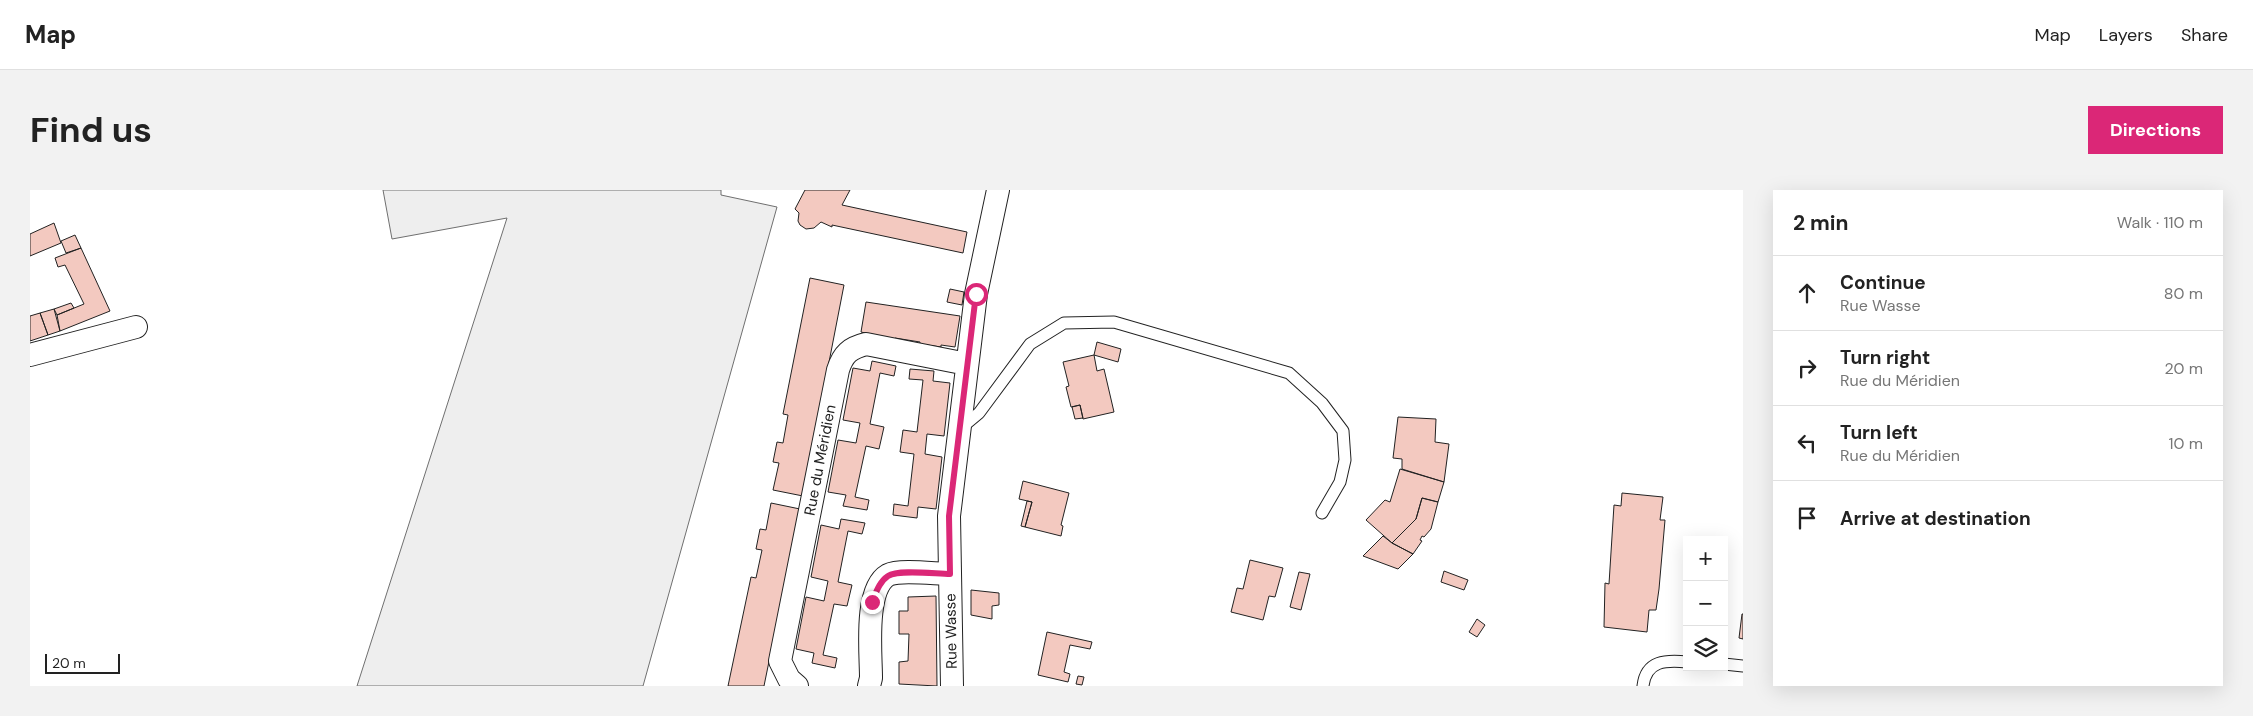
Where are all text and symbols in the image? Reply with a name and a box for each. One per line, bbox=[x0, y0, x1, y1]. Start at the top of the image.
text: Map bbox=[25, 19, 76, 50]
text: Map bbox=[2035, 23, 2071, 47]
text: Layers bbox=[2099, 23, 2153, 47]
text: Share bbox=[2181, 23, 2228, 47]
button: Directions bbox=[2088, 106, 2223, 154]
text: Find us bbox=[30, 107, 152, 153]
text: 2 min bbox=[1793, 209, 1849, 237]
text: Walk · 110 m bbox=[2117, 212, 2203, 233]
text: Continue bbox=[1840, 270, 1926, 295]
icon: ahead bbox=[1793, 279, 1821, 307]
route start bbox=[965, 283, 988, 306]
text: 80 m bbox=[2164, 283, 2203, 304]
text: Rue Wasse bbox=[1840, 295, 1921, 316]
text: Turn right bbox=[1840, 345, 1930, 370]
icon: right bbox=[1793, 354, 1821, 382]
text: 20 m bbox=[2164, 358, 2203, 379]
text: Rue du Méridien bbox=[1840, 370, 1960, 391]
street label: Rue du Méridien bbox=[799, 403, 841, 517]
text: Turn left bbox=[1840, 420, 1918, 445]
icon: left bbox=[1793, 429, 1821, 457]
text: 10 m bbox=[2169, 433, 2203, 454]
text: Rue du Méridien bbox=[1840, 445, 1960, 466]
icon: arrive bbox=[1793, 504, 1821, 532]
text: Arrive at destination bbox=[1840, 506, 2031, 531]
map controls bbox=[1683, 536, 1728, 671]
button: + bbox=[1683, 536, 1728, 581]
button: − bbox=[1683, 581, 1728, 626]
route end bbox=[861, 591, 884, 614]
street label: Rue Wasse bbox=[940, 593, 962, 669]
button: layers bbox=[1683, 626, 1728, 671]
scale bar bbox=[45, 651, 120, 674]
text: 20 m bbox=[52, 654, 86, 672]

